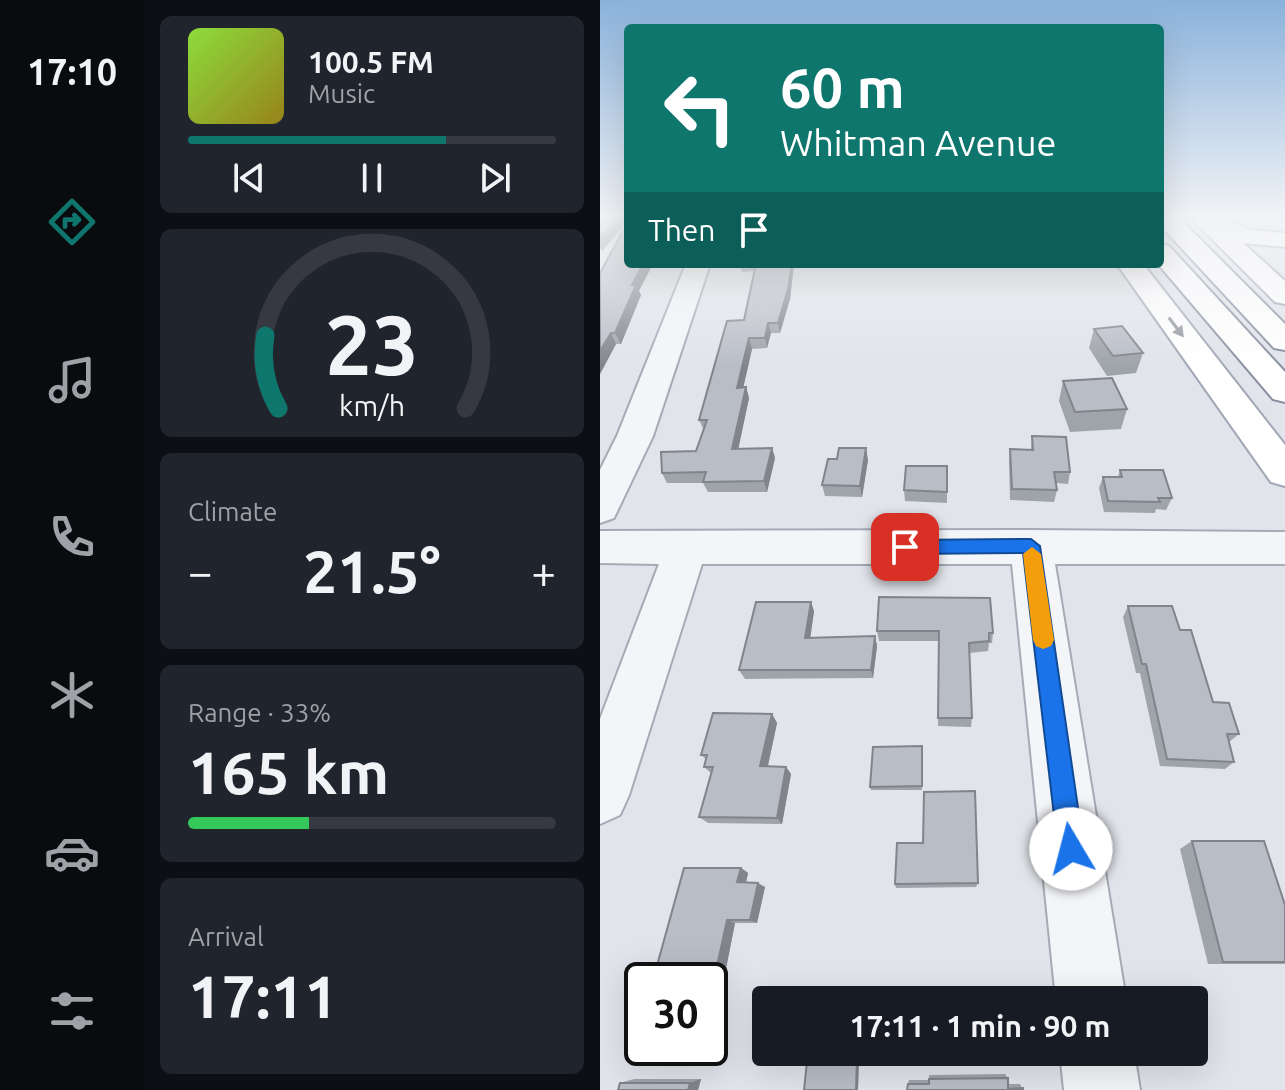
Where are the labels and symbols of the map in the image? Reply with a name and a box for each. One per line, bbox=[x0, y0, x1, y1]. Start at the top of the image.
one-way arrow bbox=[1168, 316, 1184, 337]
pin bbox=[871, 513, 939, 581]
position arrow bbox=[1029, 807, 1113, 891]
speed limit sign: 30 bbox=[624, 962, 728, 1066]

